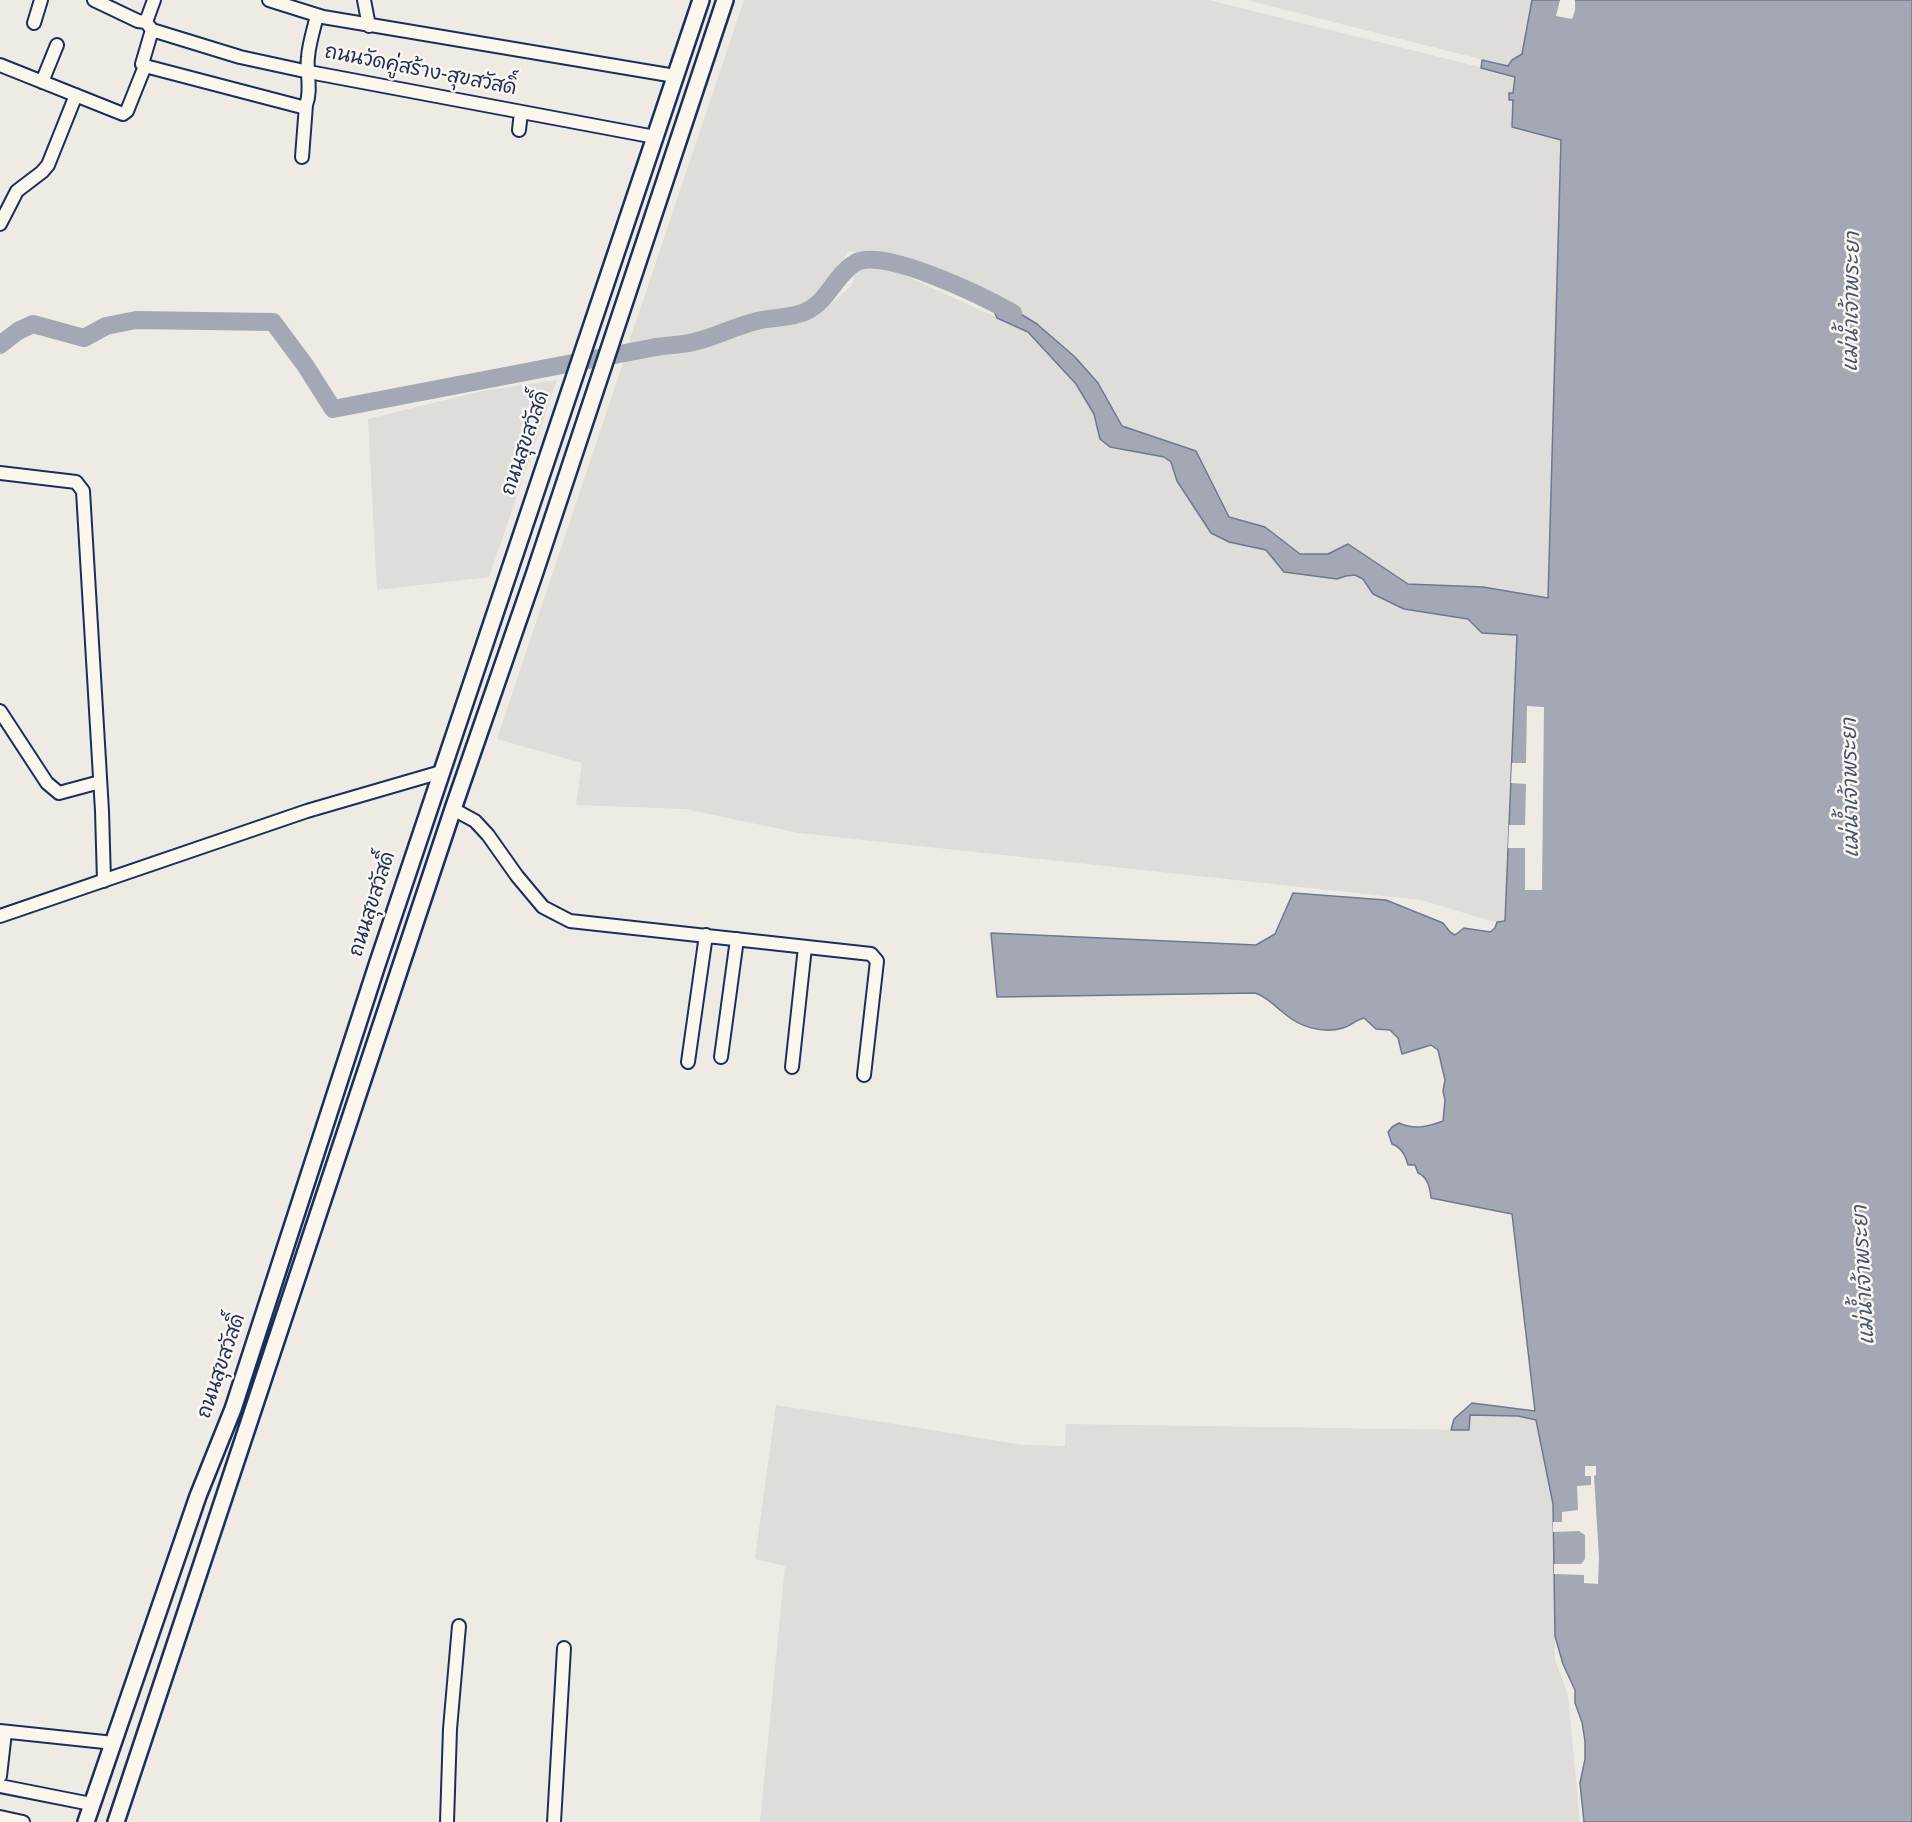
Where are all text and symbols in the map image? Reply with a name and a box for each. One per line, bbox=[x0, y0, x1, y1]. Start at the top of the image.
street label: ถนนวัดคู่สร้าง-สุขสวัสดิ์ bbox=[322, 43, 518, 103]
water label: แม่น้ำเจ้าพระยา bbox=[1841, 232, 1869, 372]
street label: ถนนสุขสวัสดิ์ bbox=[499, 388, 557, 500]
water label: แม่น้ำเจ้าพระยา bbox=[1840, 718, 1868, 858]
street label: ถนนสุขสวัสดิ์ bbox=[347, 849, 403, 961]
water label: แม่น้ำเจ้าพระยา bbox=[1851, 1205, 1883, 1345]
street label: ถนนสุขสวัสดิ์ bbox=[195, 1311, 253, 1423]

